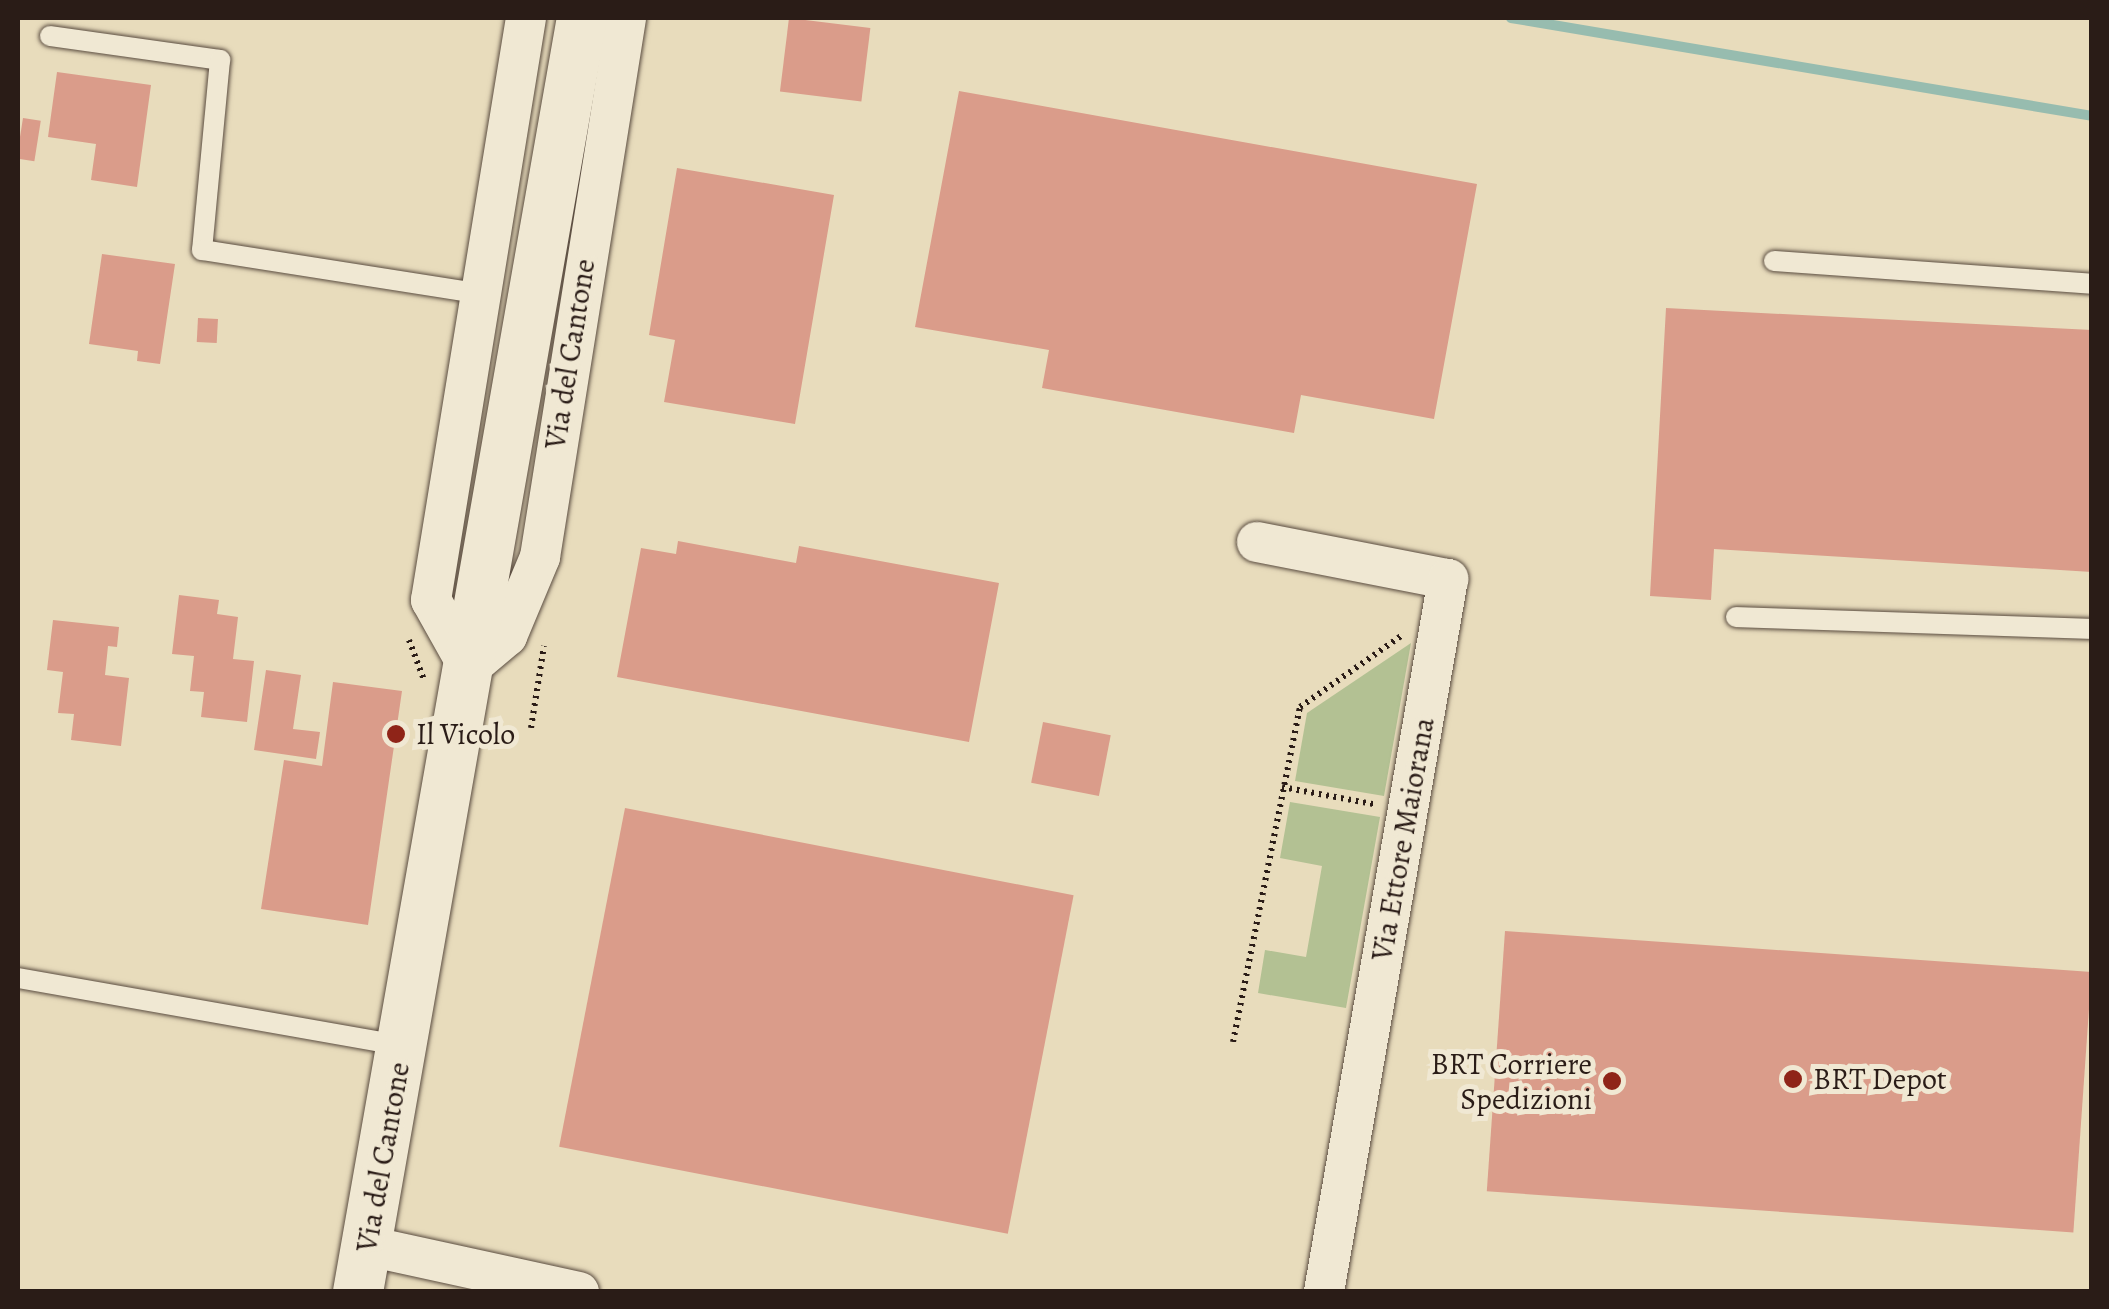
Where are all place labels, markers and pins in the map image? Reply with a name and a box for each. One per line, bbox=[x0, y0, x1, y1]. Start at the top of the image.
place label: Il Vicolo bbox=[416, 716, 515, 752]
marker: Il Vicolo bbox=[385, 723, 407, 745]
place label: BRT Corriere Spedizioni bbox=[1431, 1046, 1592, 1116]
place label: BRT Depot bbox=[1813, 1061, 1947, 1097]
marker: BRT Depot bbox=[1782, 1068, 1804, 1090]
marker: BRT Corriere Spedizioni bbox=[1601, 1070, 1623, 1092]

